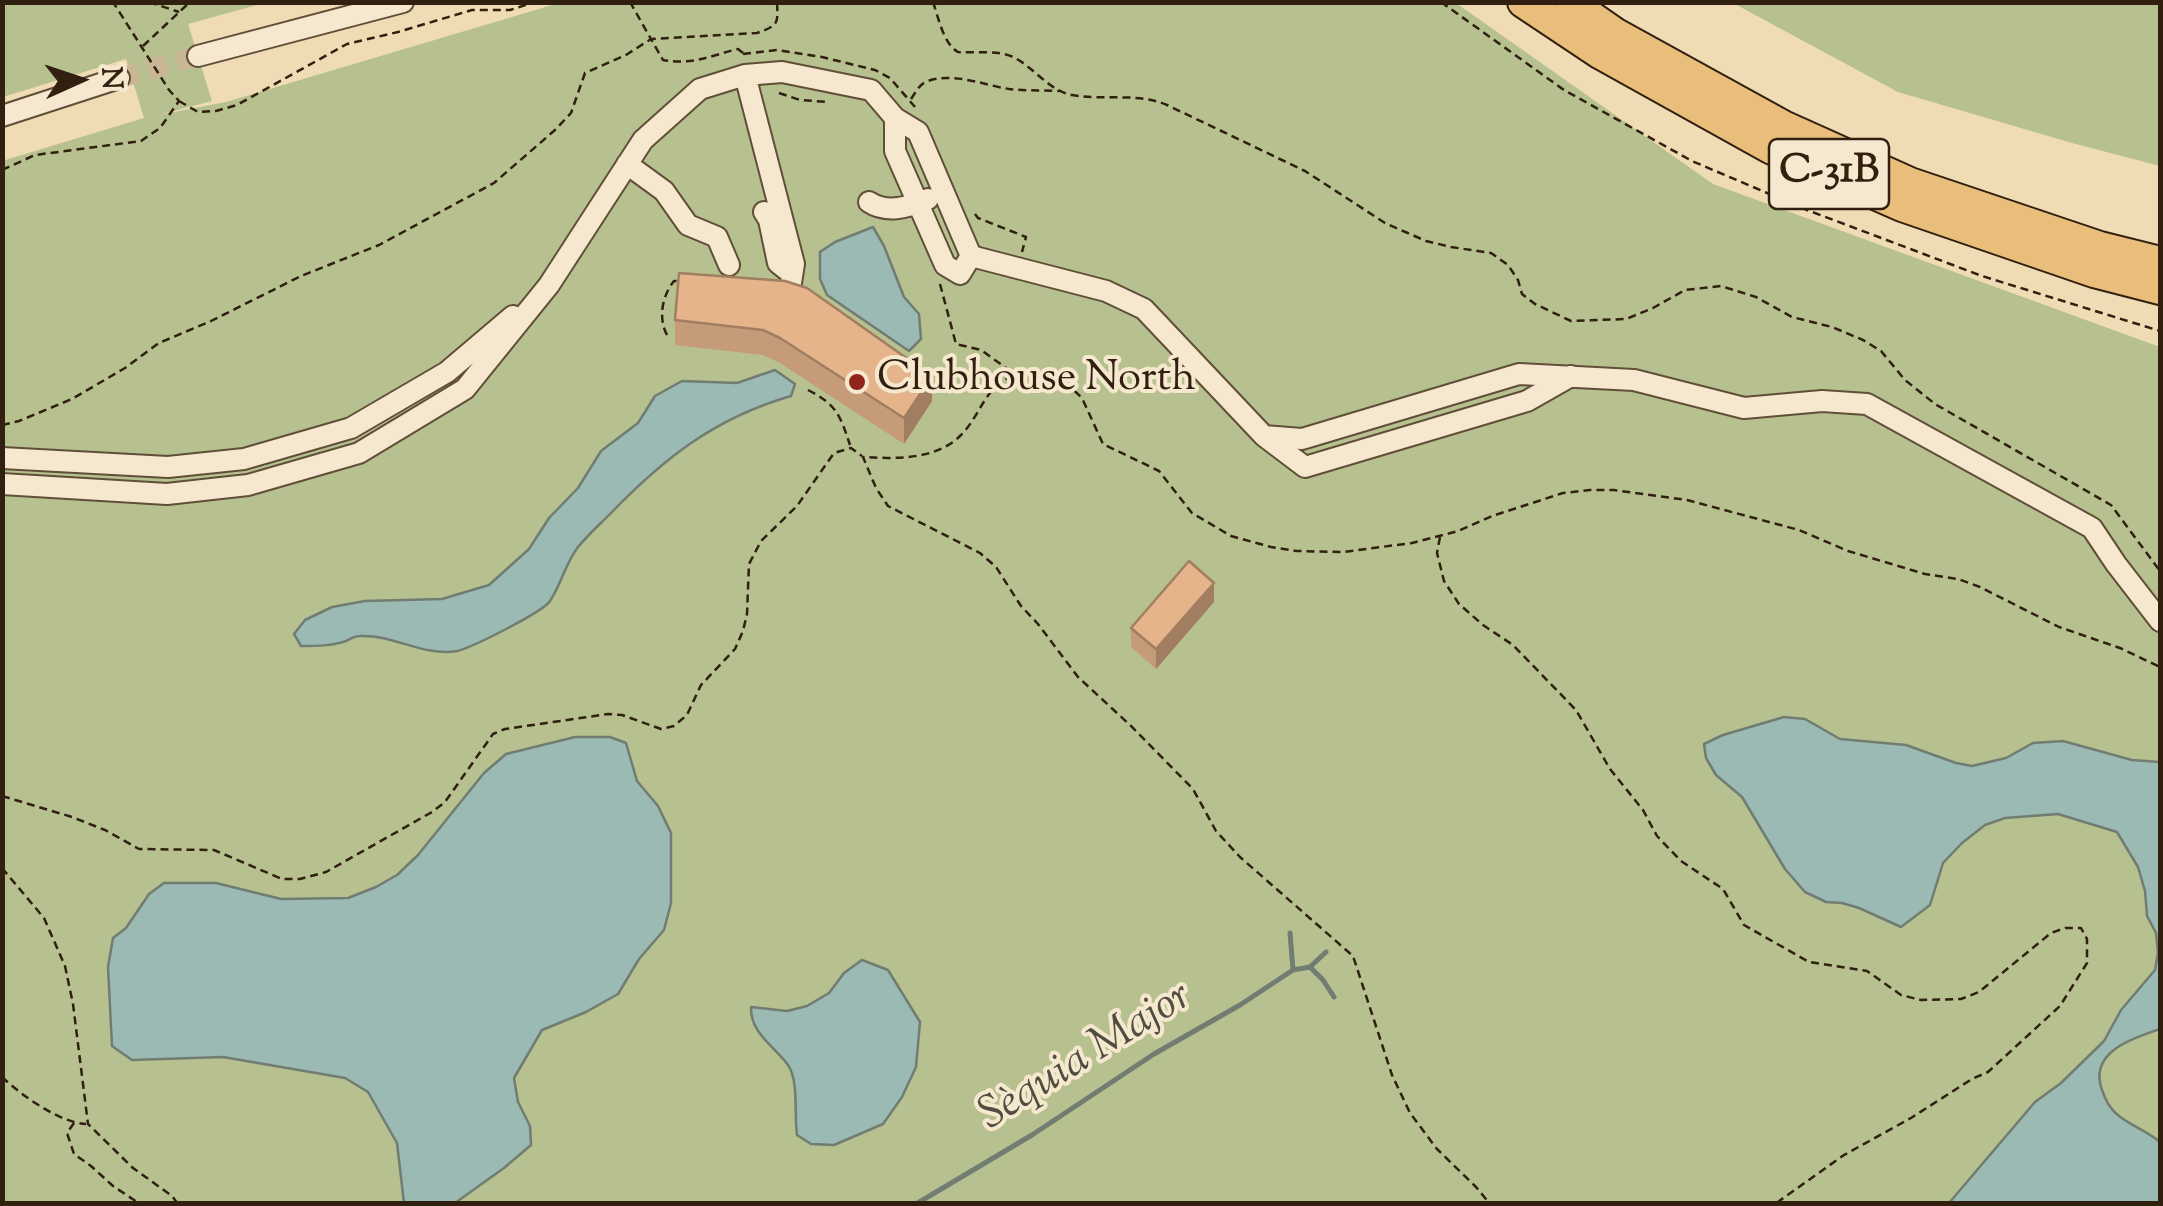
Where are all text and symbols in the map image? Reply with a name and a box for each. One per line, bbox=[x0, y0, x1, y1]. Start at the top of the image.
north arrow bbox=[30, 30, 130, 130]
text: N bbox=[89, 66, 131, 91]
road number: C-31B bbox=[1769, 139, 1889, 209]
place label: Clubhouse North bbox=[877, 357, 1196, 407]
marker: Clubhouse North bbox=[846, 371, 868, 393]
water label: Sèquia Major bbox=[971, 972, 1203, 1146]

